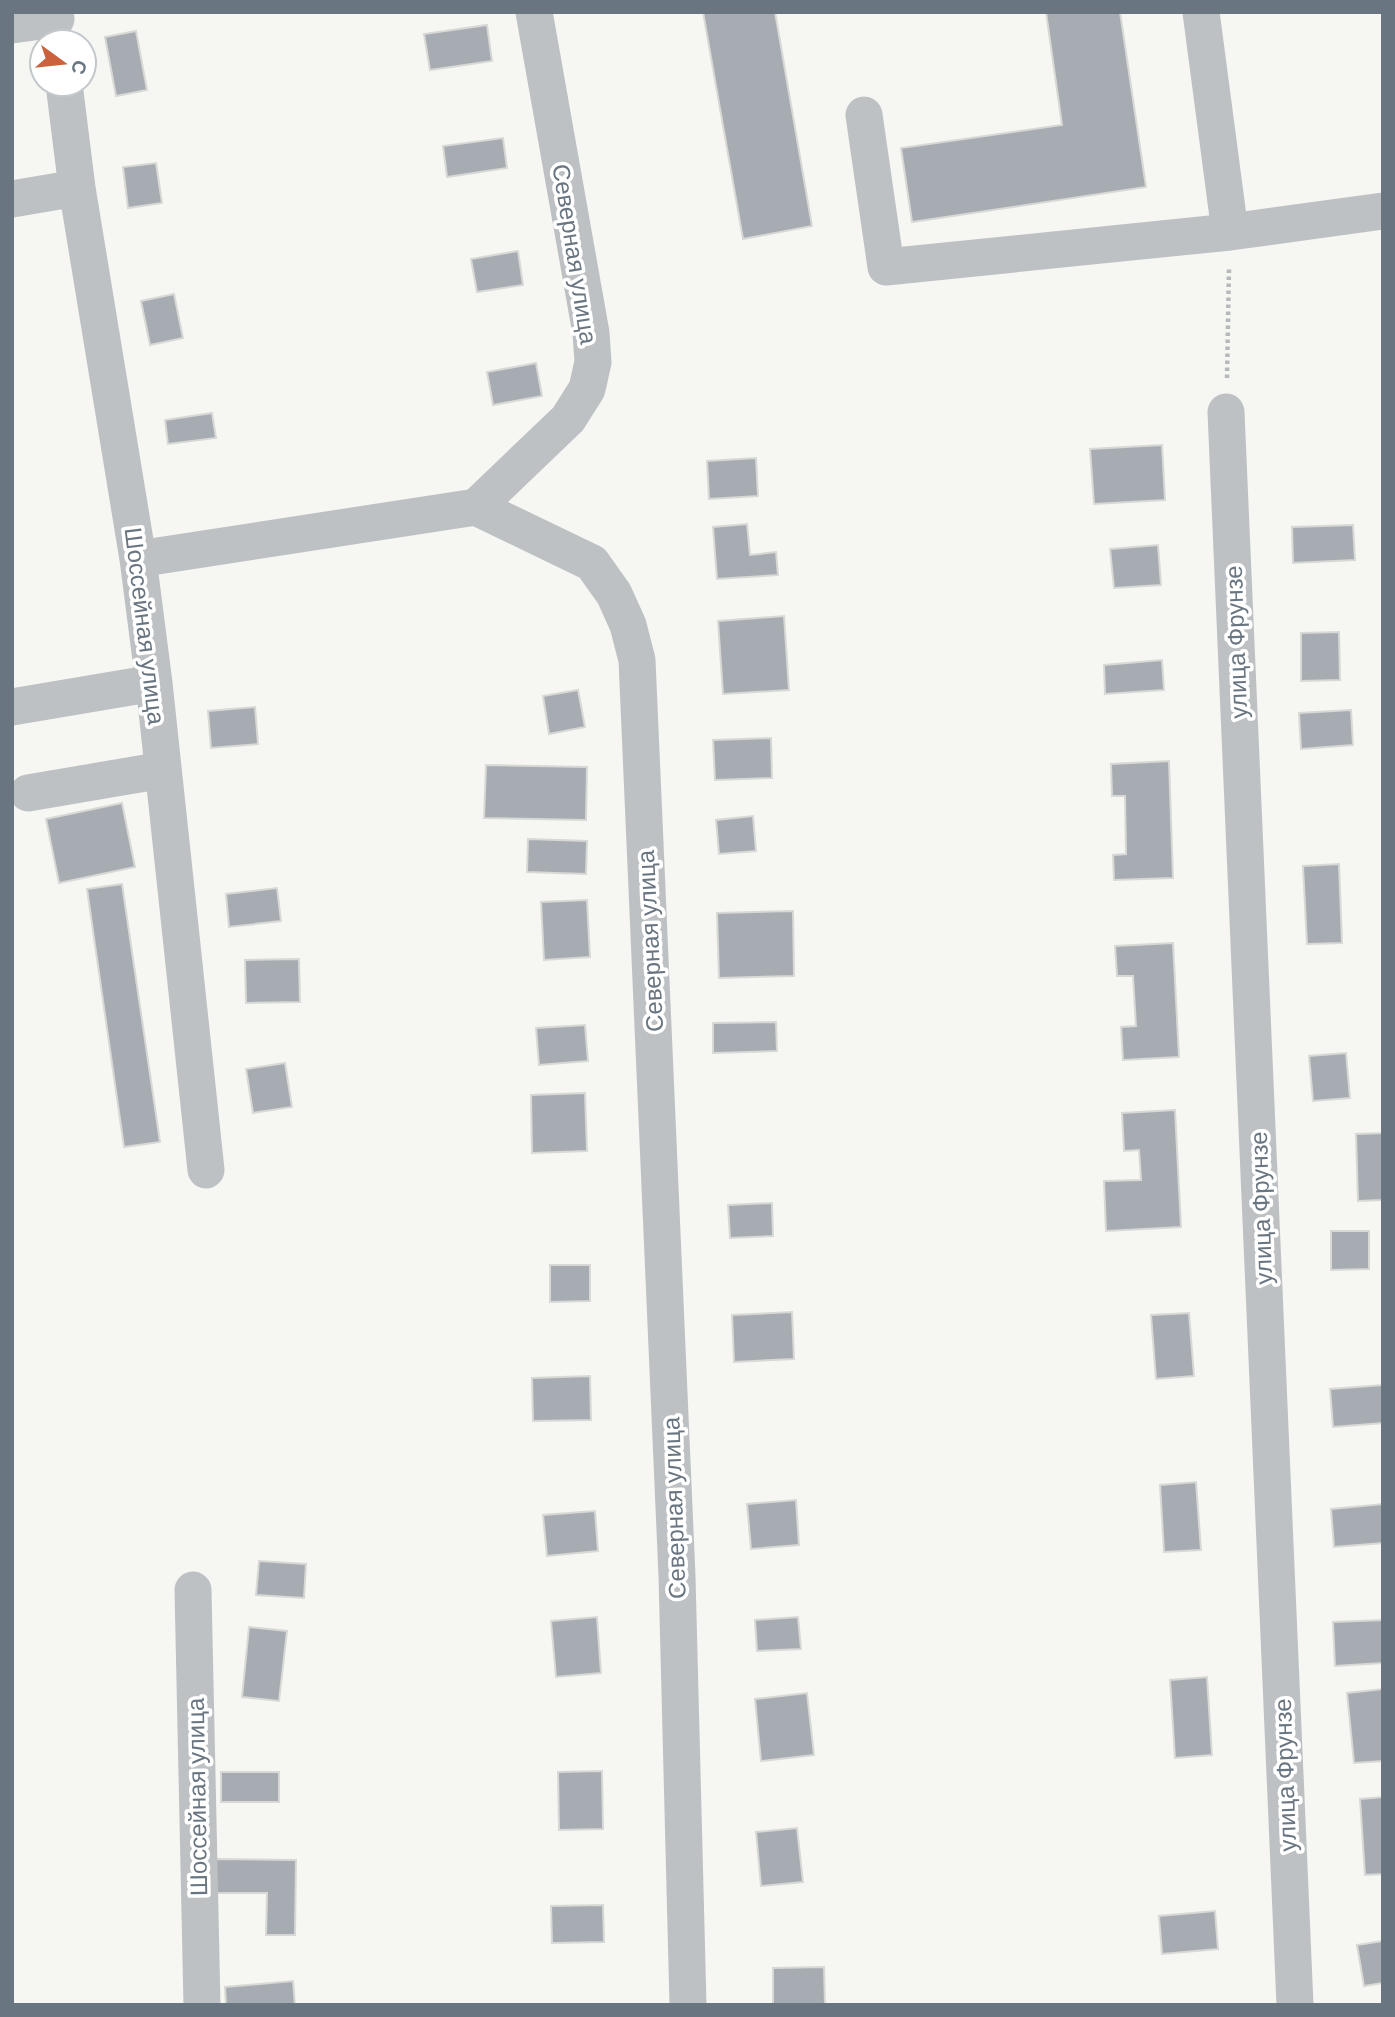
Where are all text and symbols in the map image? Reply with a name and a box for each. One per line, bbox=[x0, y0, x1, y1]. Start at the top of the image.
north arrow bbox=[28, 28, 98, 98]
text: С bbox=[67, 58, 91, 77]
street label: Северная улица bbox=[547, 162, 603, 347]
street label: Шоссейная улица bbox=[120, 526, 171, 727]
street label: улица Фрунзе bbox=[1220, 565, 1252, 719]
street label: Северная улица bbox=[632, 849, 668, 1033]
street label: улица Фрунзе bbox=[1245, 1131, 1277, 1285]
street label: Северная улица bbox=[657, 1416, 691, 1599]
street label: Шоссейная улица bbox=[182, 1697, 212, 1896]
street label: улица Фрунзе bbox=[1269, 1698, 1301, 1852]

